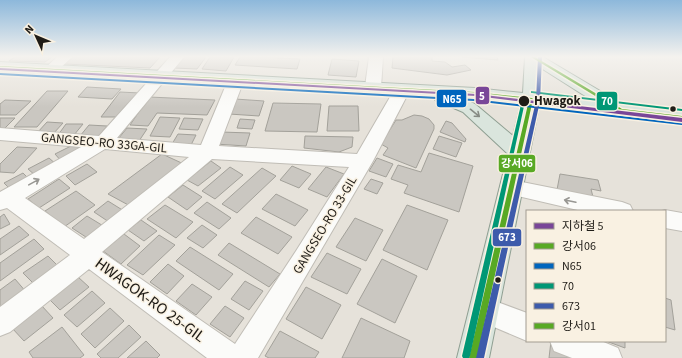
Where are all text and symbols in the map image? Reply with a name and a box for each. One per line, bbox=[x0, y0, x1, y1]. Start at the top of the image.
north arrow bbox=[16, 16, 56, 56]
text: N bbox=[21, 22, 37, 37]
line badge: 5 bbox=[475, 86, 490, 105]
line badge: N65 bbox=[436, 89, 467, 108]
text: 5 bbox=[479, 89, 485, 104]
line badge: 70 bbox=[596, 91, 618, 111]
text: N65 bbox=[443, 92, 462, 107]
place label: Hwagok bbox=[534, 92, 581, 110]
marker: Hwagok bbox=[517, 94, 531, 108]
text: 70 bbox=[601, 94, 613, 109]
unlabelled marker bbox=[668, 104, 678, 114]
one-way arrow bbox=[469, 108, 480, 117]
street label: GANGSEO-RO 33GA-GIL bbox=[40, 129, 168, 157]
line badge: 강서06 bbox=[498, 154, 536, 173]
text: 강서06 bbox=[501, 156, 533, 171]
street label: GANGSEO-RO 33-GIL bbox=[289, 173, 361, 277]
one-way arrow bbox=[28, 178, 40, 186]
one-way arrow bbox=[564, 196, 577, 204]
legend bbox=[526, 210, 666, 342]
text: 지하철 5 bbox=[562, 218, 604, 235]
line badge: 673 bbox=[492, 228, 522, 247]
text: 673 bbox=[498, 230, 516, 245]
text: 강서06 bbox=[562, 238, 596, 255]
street label: HWAGOK-RO 25-GIL bbox=[90, 252, 210, 348]
text: N65 bbox=[562, 258, 582, 275]
unlabelled marker bbox=[493, 275, 503, 285]
text: 70 bbox=[562, 278, 574, 295]
text: 673 bbox=[562, 298, 580, 315]
text: 강서01 bbox=[562, 318, 596, 335]

